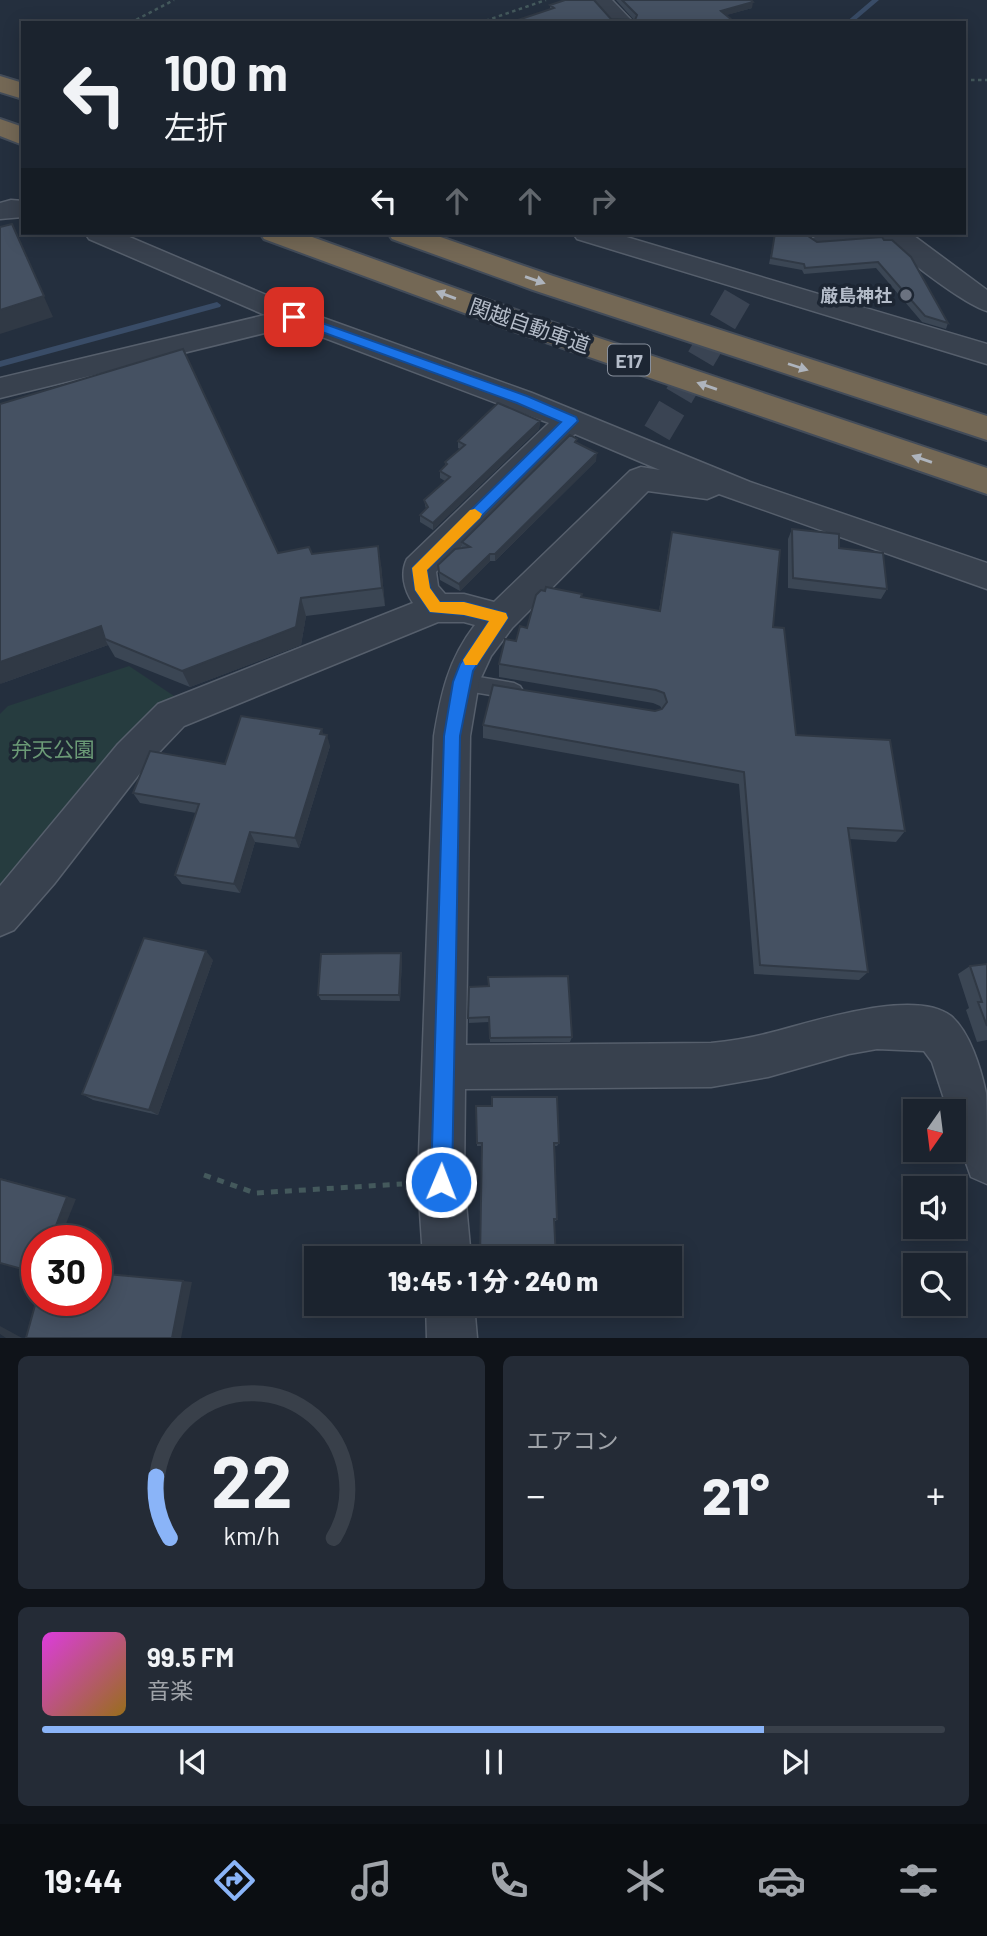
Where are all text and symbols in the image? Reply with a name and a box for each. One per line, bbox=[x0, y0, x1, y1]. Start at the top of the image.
text: 100 m bbox=[164, 42, 288, 101]
icon: left bbox=[49, 49, 140, 140]
text: 左折 bbox=[164, 107, 228, 145]
icon: left bbox=[365, 182, 403, 220]
icon: ahead bbox=[438, 182, 476, 220]
icon: ahead bbox=[511, 182, 549, 220]
icon: right bbox=[584, 182, 622, 220]
one-way arrow bbox=[525, 275, 546, 286]
place label: 厳島神社 bbox=[820, 284, 892, 306]
pin bbox=[264, 287, 324, 347]
marker: 厳島神社 bbox=[898, 287, 914, 303]
one-way arrow bbox=[435, 290, 456, 301]
street label: 関越自動車道 bbox=[466, 293, 594, 357]
icon: arrive bbox=[275, 298, 313, 336]
road number: E17 bbox=[608, 344, 650, 376]
one-way arrow bbox=[788, 362, 809, 373]
one-way arrow bbox=[696, 380, 717, 391]
one-way arrow bbox=[912, 453, 933, 464]
park label: 弁天公園 bbox=[11, 736, 95, 761]
north arrow bbox=[903, 1099, 966, 1162]
map controls bbox=[903, 1099, 966, 1316]
position arrow bbox=[404, 1145, 478, 1219]
button: sound bbox=[903, 1176, 966, 1239]
speed limit sign: 30 bbox=[21, 1225, 112, 1316]
button: search bbox=[903, 1253, 966, 1316]
text: 19:45 · 1 分 · 240 m bbox=[388, 1265, 598, 1296]
text: エアコン bbox=[527, 1426, 619, 1454]
text: 22 bbox=[210, 1436, 292, 1524]
text: 21° bbox=[702, 1463, 769, 1525]
text: − bbox=[527, 1471, 546, 1517]
text: + bbox=[926, 1471, 945, 1517]
text: km/h bbox=[223, 1520, 280, 1550]
text: 99.5 FM bbox=[147, 1641, 234, 1672]
text: 音楽 bbox=[147, 1676, 193, 1704]
icon: previous bbox=[174, 1743, 212, 1781]
icon: pause bbox=[475, 1743, 513, 1781]
icon: next bbox=[776, 1743, 814, 1781]
icon: directions bbox=[210, 1856, 259, 1905]
icon: music bbox=[347, 1856, 396, 1905]
icon: phone bbox=[484, 1856, 533, 1905]
icon: climate bbox=[621, 1856, 670, 1905]
icon: car bbox=[757, 1856, 806, 1905]
icon: filters bbox=[894, 1856, 943, 1905]
text: 19:44 bbox=[44, 1861, 123, 1899]

